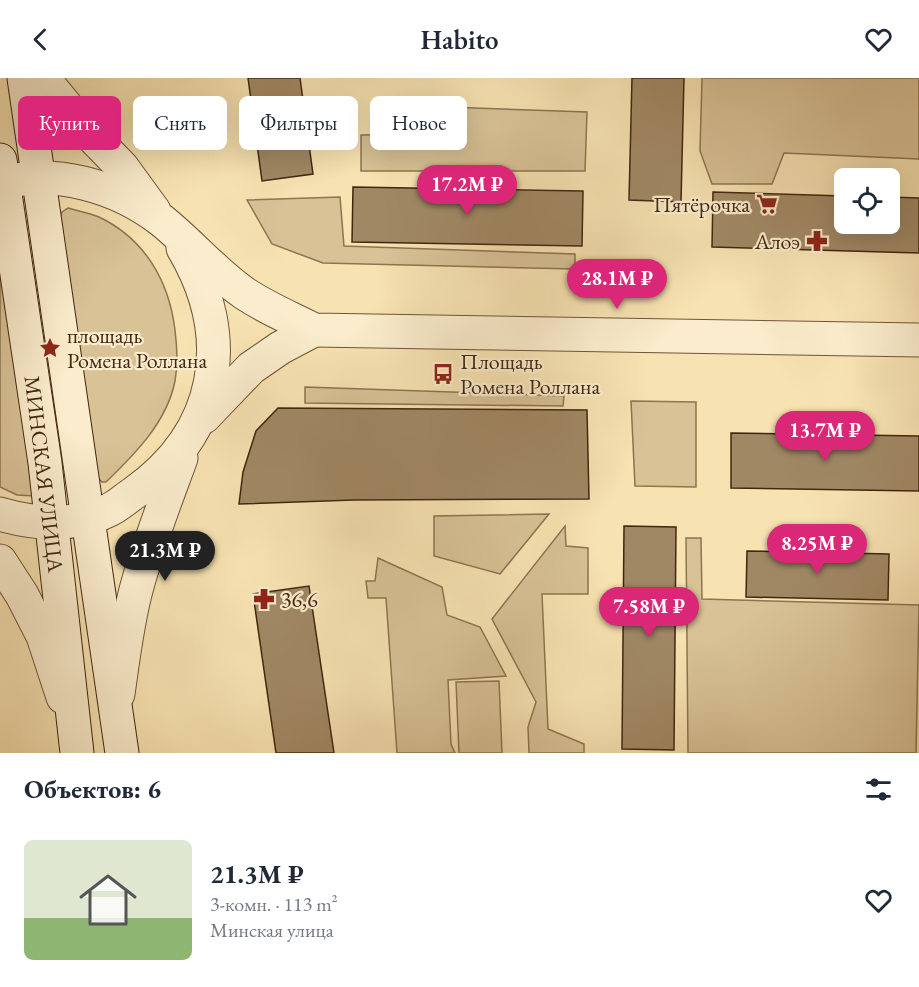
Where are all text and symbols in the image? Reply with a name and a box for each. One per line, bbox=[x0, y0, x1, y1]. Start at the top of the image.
text: Habito bbox=[420, 22, 499, 57]
icon: back bbox=[24, 23, 57, 56]
icon: heart bbox=[862, 23, 895, 56]
chip: Купить bbox=[18, 96, 121, 150]
chip: Снять bbox=[133, 96, 227, 150]
chip: Фильтры bbox=[239, 96, 358, 150]
chip: Новое bbox=[370, 96, 467, 150]
pin: 17.2M ₽ bbox=[412, 165, 522, 216]
map controls bbox=[834, 168, 900, 234]
button: locate bbox=[834, 168, 900, 234]
text: 17.2M ₽ bbox=[431, 171, 503, 197]
place label: Пятёрочка bbox=[653, 190, 750, 219]
supermarket icon: Пятёрочка bbox=[755, 192, 779, 216]
place label: Алоэ bbox=[754, 227, 800, 256]
pharmacy icon: Алоэ bbox=[805, 229, 829, 253]
pin: 28.1M ₽ bbox=[562, 259, 672, 310]
text: 28.1M ₽ bbox=[581, 265, 653, 291]
place label: площадь Ромена Роллана bbox=[67, 321, 207, 375]
place icon: площадь Ромена Роллана bbox=[38, 336, 62, 360]
place label: Площадь Ромена Роллана bbox=[460, 347, 600, 401]
bus stop icon: Площадь Ромена Роллана bbox=[431, 362, 455, 386]
street label: МИНСКАЯ УЛИЦА bbox=[18, 374, 71, 575]
pin: 13.7M ₽ bbox=[770, 411, 880, 462]
text: 13.7M ₽ bbox=[789, 417, 861, 443]
pin: 8.25M ₽ bbox=[762, 524, 872, 575]
text: 8.25M ₽ bbox=[781, 530, 853, 556]
pin: 21.3M ₽ bbox=[110, 531, 220, 582]
text: 21.3M ₽ bbox=[129, 537, 201, 563]
place label: 36,6 bbox=[281, 585, 318, 614]
pharmacy icon: 36,6 bbox=[252, 587, 276, 611]
pin: 7.58M ₽ bbox=[594, 587, 704, 638]
text: 7.58M ₽ bbox=[613, 593, 685, 619]
text: Объектов: 6 bbox=[24, 772, 161, 806]
icon: filters bbox=[862, 773, 895, 806]
text: 21.3M ₽ bbox=[210, 857, 304, 891]
icon: home bbox=[72, 864, 144, 936]
icon: heart bbox=[862, 884, 895, 917]
text: 3-комн. · 113 m² bbox=[210, 891, 338, 917]
text: Минская улица bbox=[210, 917, 334, 943]

